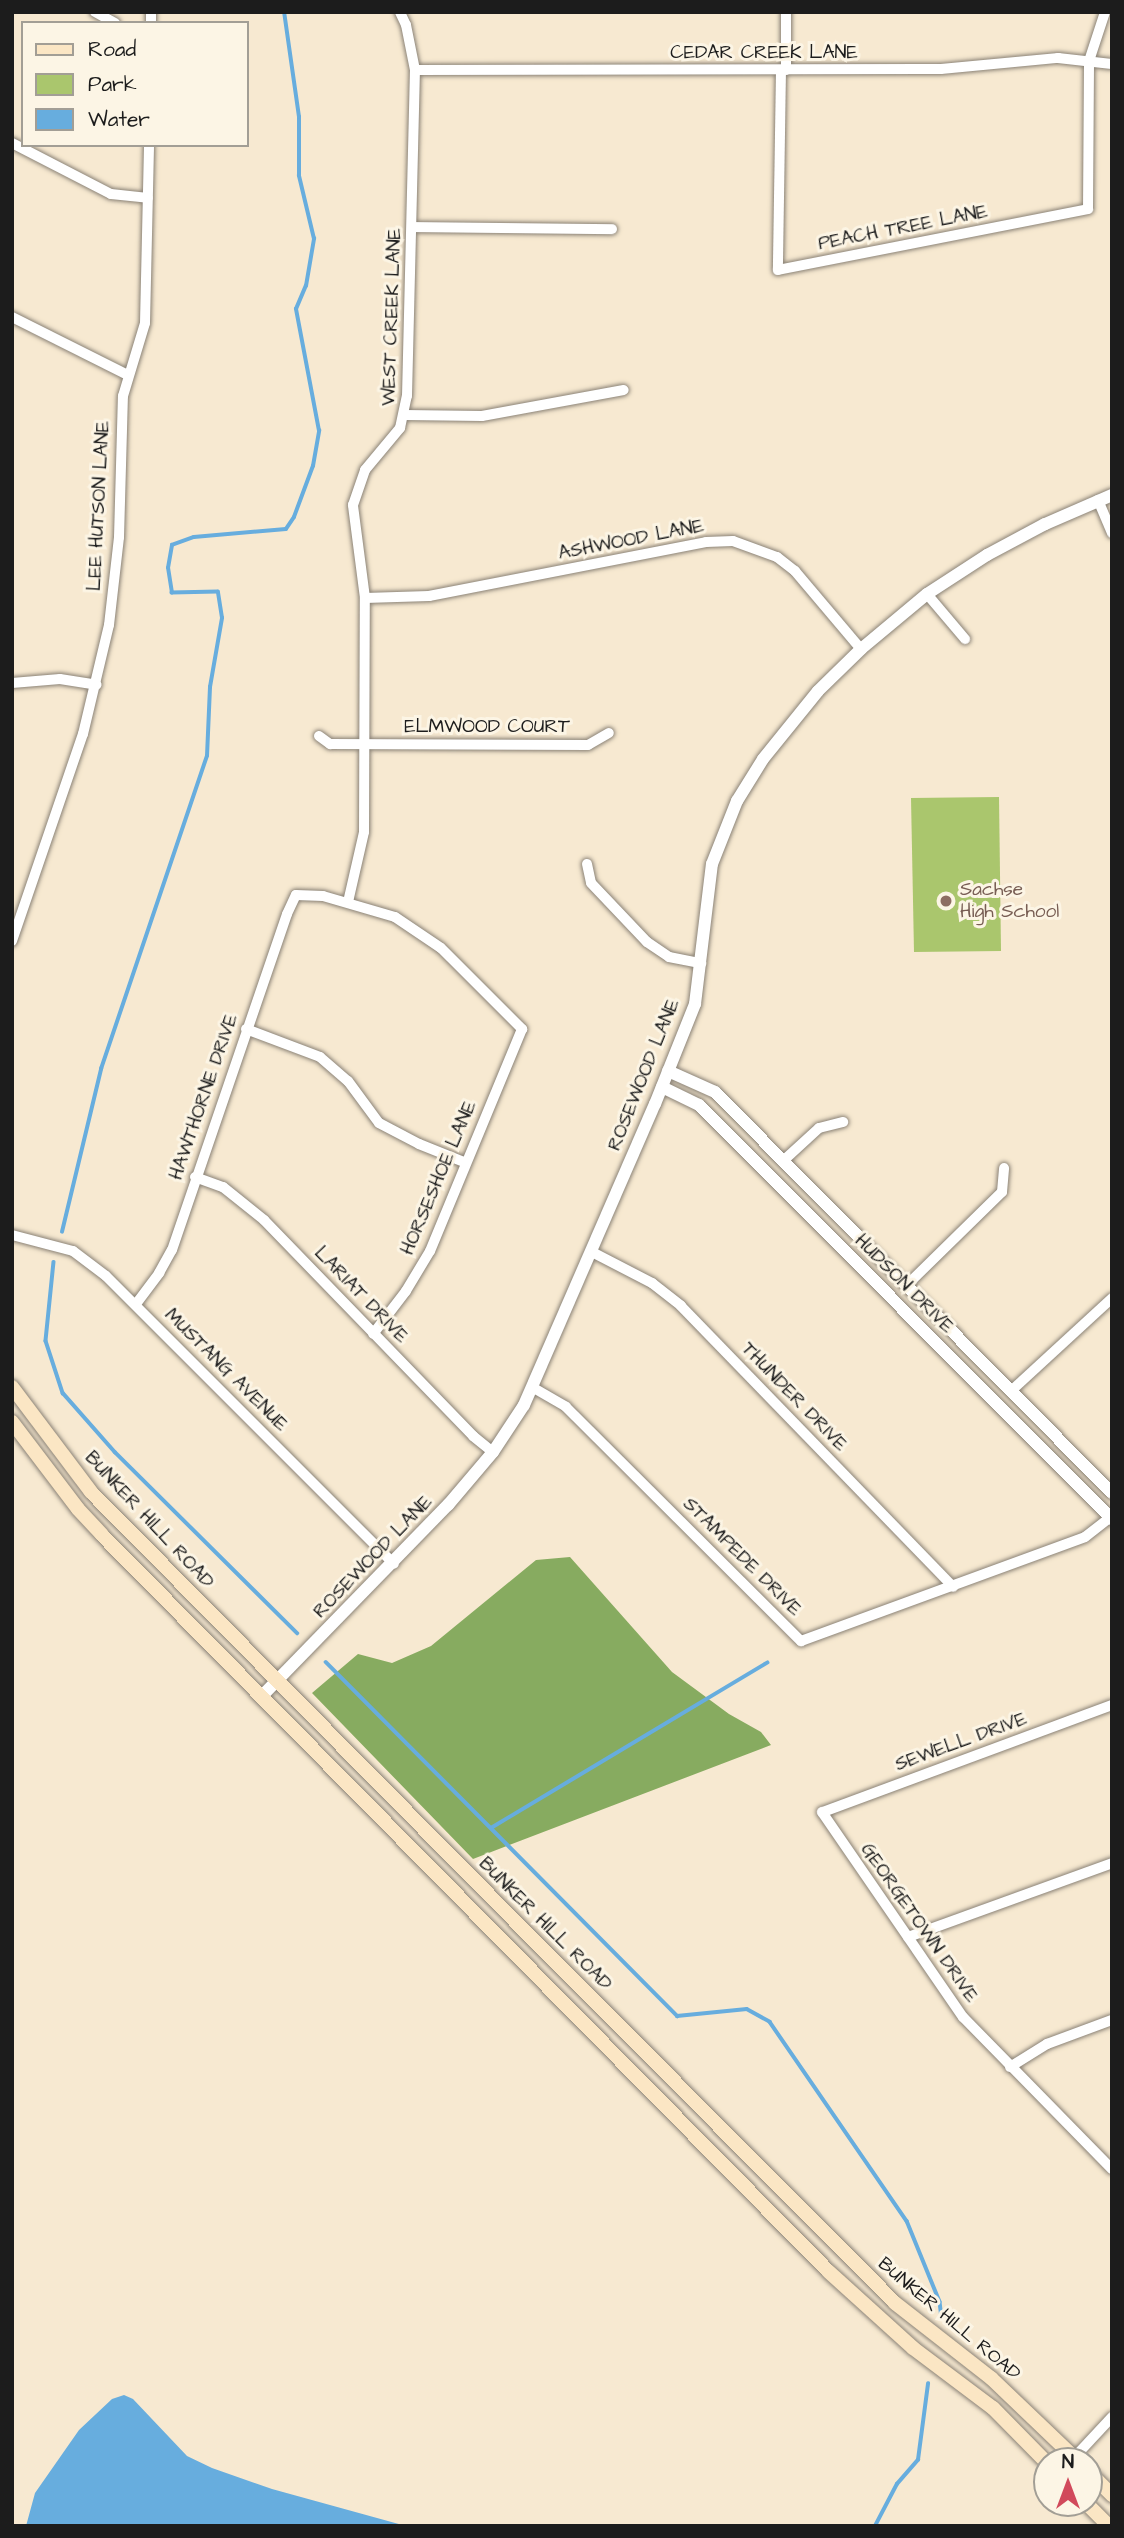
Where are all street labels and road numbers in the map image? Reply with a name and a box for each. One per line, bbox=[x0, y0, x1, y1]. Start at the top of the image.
street label: CEDAR CREEK LANE bbox=[670, 42, 858, 64]
street label: PEACH TREE LANE bbox=[816, 200, 990, 256]
street label: WEST CREEK LANE bbox=[378, 228, 406, 406]
street label: LEE HUTSON LANE bbox=[83, 420, 115, 592]
street label: ASHWOOD LANE bbox=[556, 515, 706, 565]
street label: ELMWOOD COURT bbox=[404, 716, 570, 738]
street label: ROSEWOOD LANE bbox=[603, 996, 685, 1154]
street label: HAWTHORNE DRIVE bbox=[165, 1011, 243, 1183]
street label: HORSESHOE LANE bbox=[396, 1098, 482, 1258]
street label: HUDSON DRIVE bbox=[850, 1230, 958, 1338]
street label: LARIAT DRIVE bbox=[309, 1242, 413, 1348]
street label: MUSTANG AVENUE bbox=[160, 1304, 292, 1436]
street label: THUNDER DRIVE bbox=[736, 1338, 852, 1456]
street label: BUNKER HILL ROAD bbox=[80, 1447, 218, 1593]
street label: ROSEWOOD LANE bbox=[309, 1491, 437, 1623]
street label: STAMPEDE DRIVE bbox=[678, 1493, 806, 1621]
street label: SEWELL DRIVE bbox=[892, 1708, 1030, 1776]
street label: GEORGETOWN DRIVE bbox=[855, 1839, 983, 2007]
street label: BUNKER HILL ROAD bbox=[474, 1853, 616, 1995]
street label: BUNKER HILL ROAD bbox=[873, 2253, 1025, 2385]

